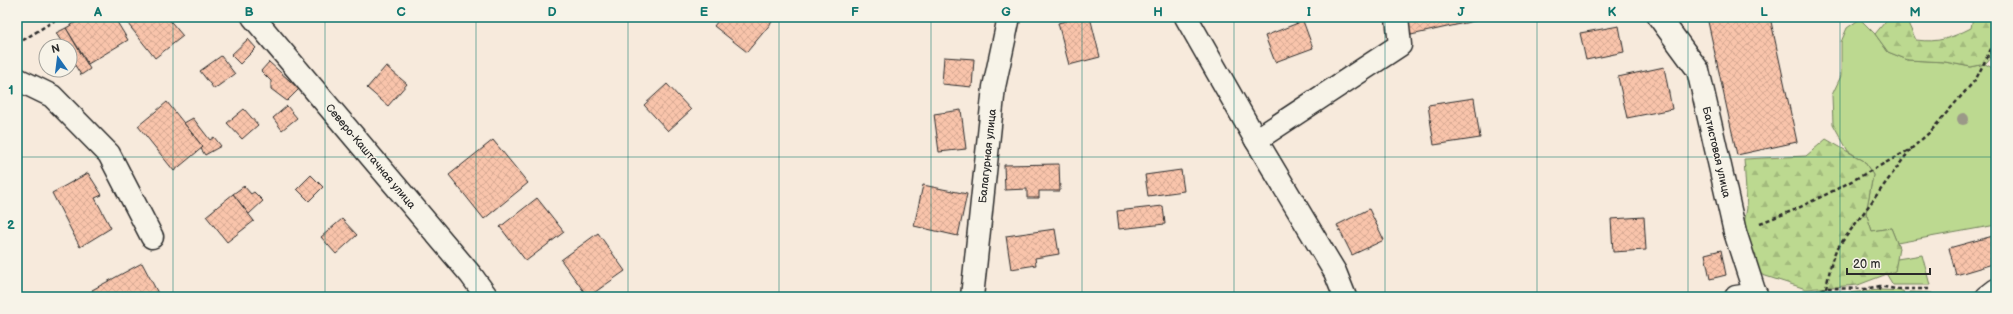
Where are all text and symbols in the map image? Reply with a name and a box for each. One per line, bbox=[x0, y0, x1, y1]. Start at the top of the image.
text: A bbox=[93, 4, 102, 20]
text: B bbox=[244, 4, 254, 20]
text: C bbox=[396, 4, 406, 20]
text: D bbox=[547, 4, 557, 20]
text: E bbox=[700, 4, 709, 20]
text: F bbox=[851, 4, 859, 20]
text: G bbox=[1001, 4, 1011, 20]
text: H bbox=[1153, 4, 1163, 20]
text: I bbox=[1307, 4, 1311, 20]
text: J bbox=[1457, 4, 1465, 20]
text: K bbox=[1608, 4, 1617, 20]
text: L bbox=[1760, 4, 1768, 20]
text: M bbox=[1909, 4, 1921, 20]
north arrow bbox=[38, 38, 78, 78]
text: N bbox=[50, 41, 61, 56]
text: 1 bbox=[8, 82, 14, 98]
street label: Северо-Каштачная улица bbox=[323, 101, 419, 212]
street label: Батистовая улица bbox=[1700, 105, 1733, 199]
street label: Балагурная улица bbox=[976, 108, 999, 204]
text: 2 bbox=[7, 217, 15, 233]
scale bar bbox=[1847, 250, 1930, 276]
text: 20 m bbox=[1853, 257, 1880, 272]

